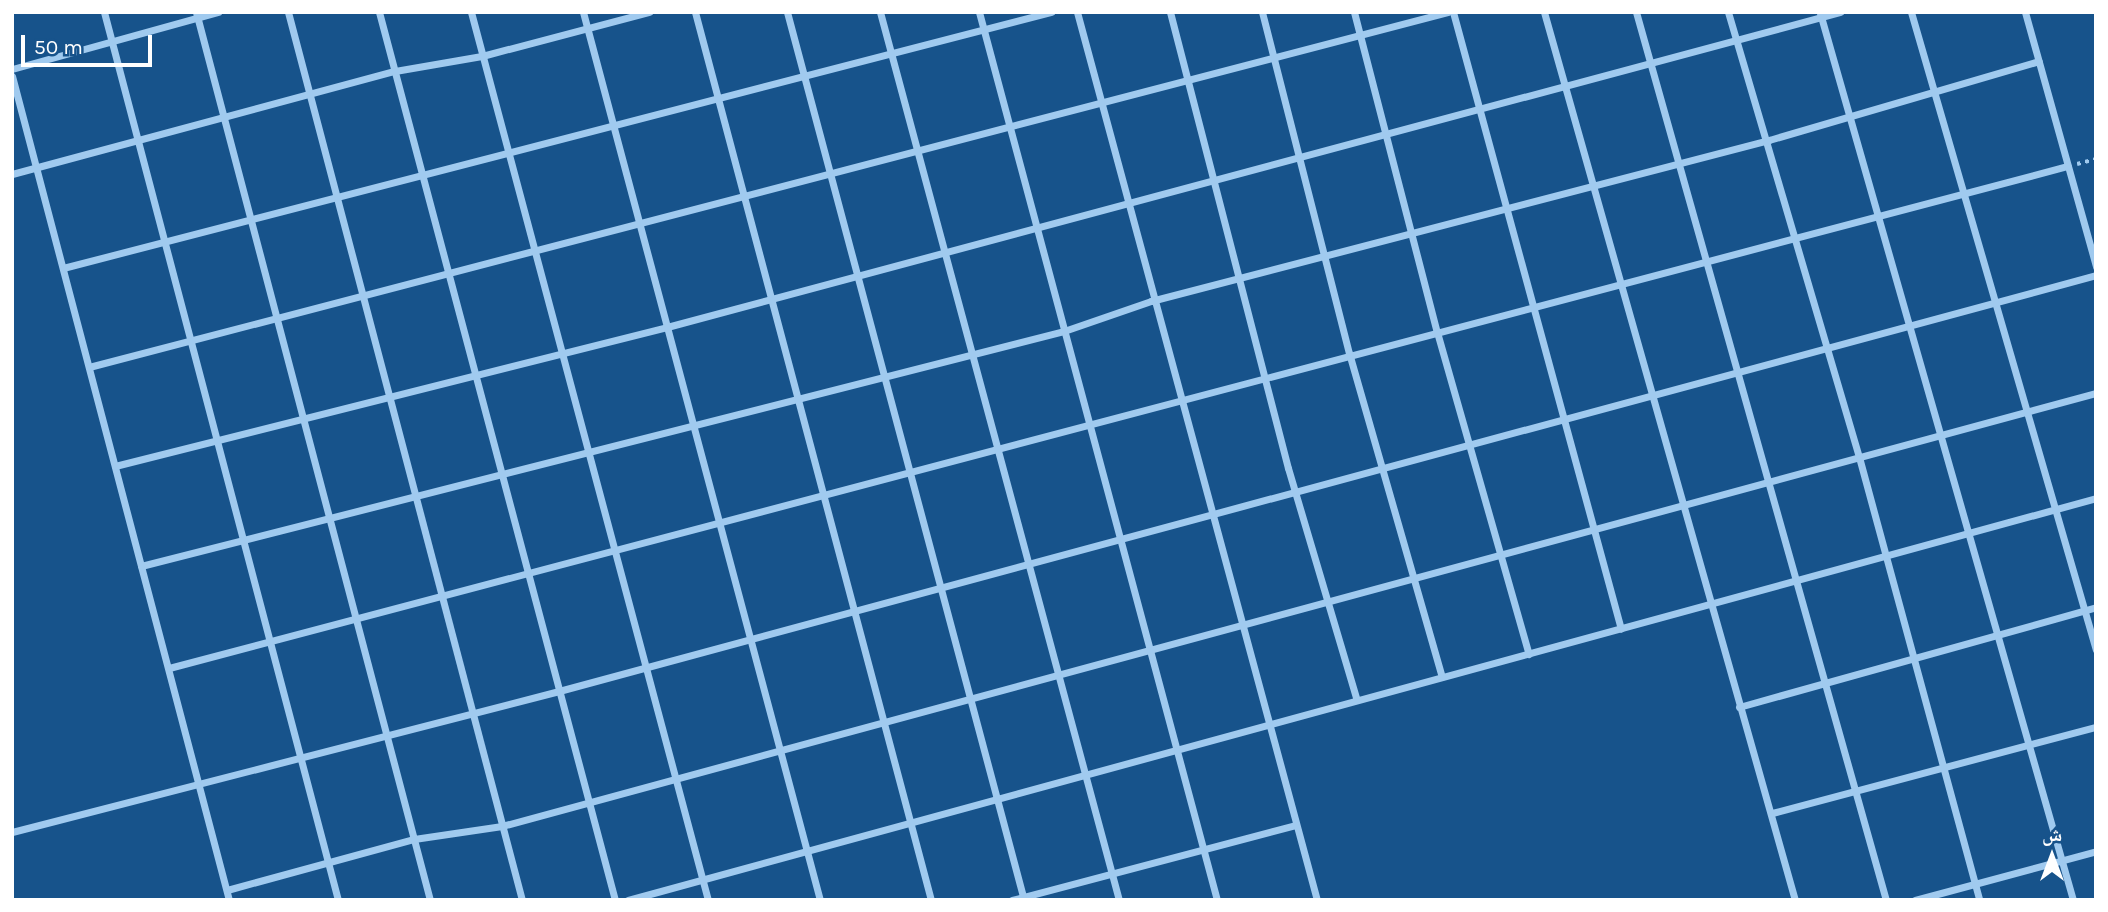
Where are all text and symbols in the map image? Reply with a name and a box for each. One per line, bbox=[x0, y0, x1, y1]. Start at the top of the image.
scale bar bbox=[24, 21, 156, 65]
text: 50 m bbox=[34, 35, 83, 59]
north arrow bbox=[2017, 821, 2087, 891]
text: ش bbox=[2042, 824, 2062, 846]

